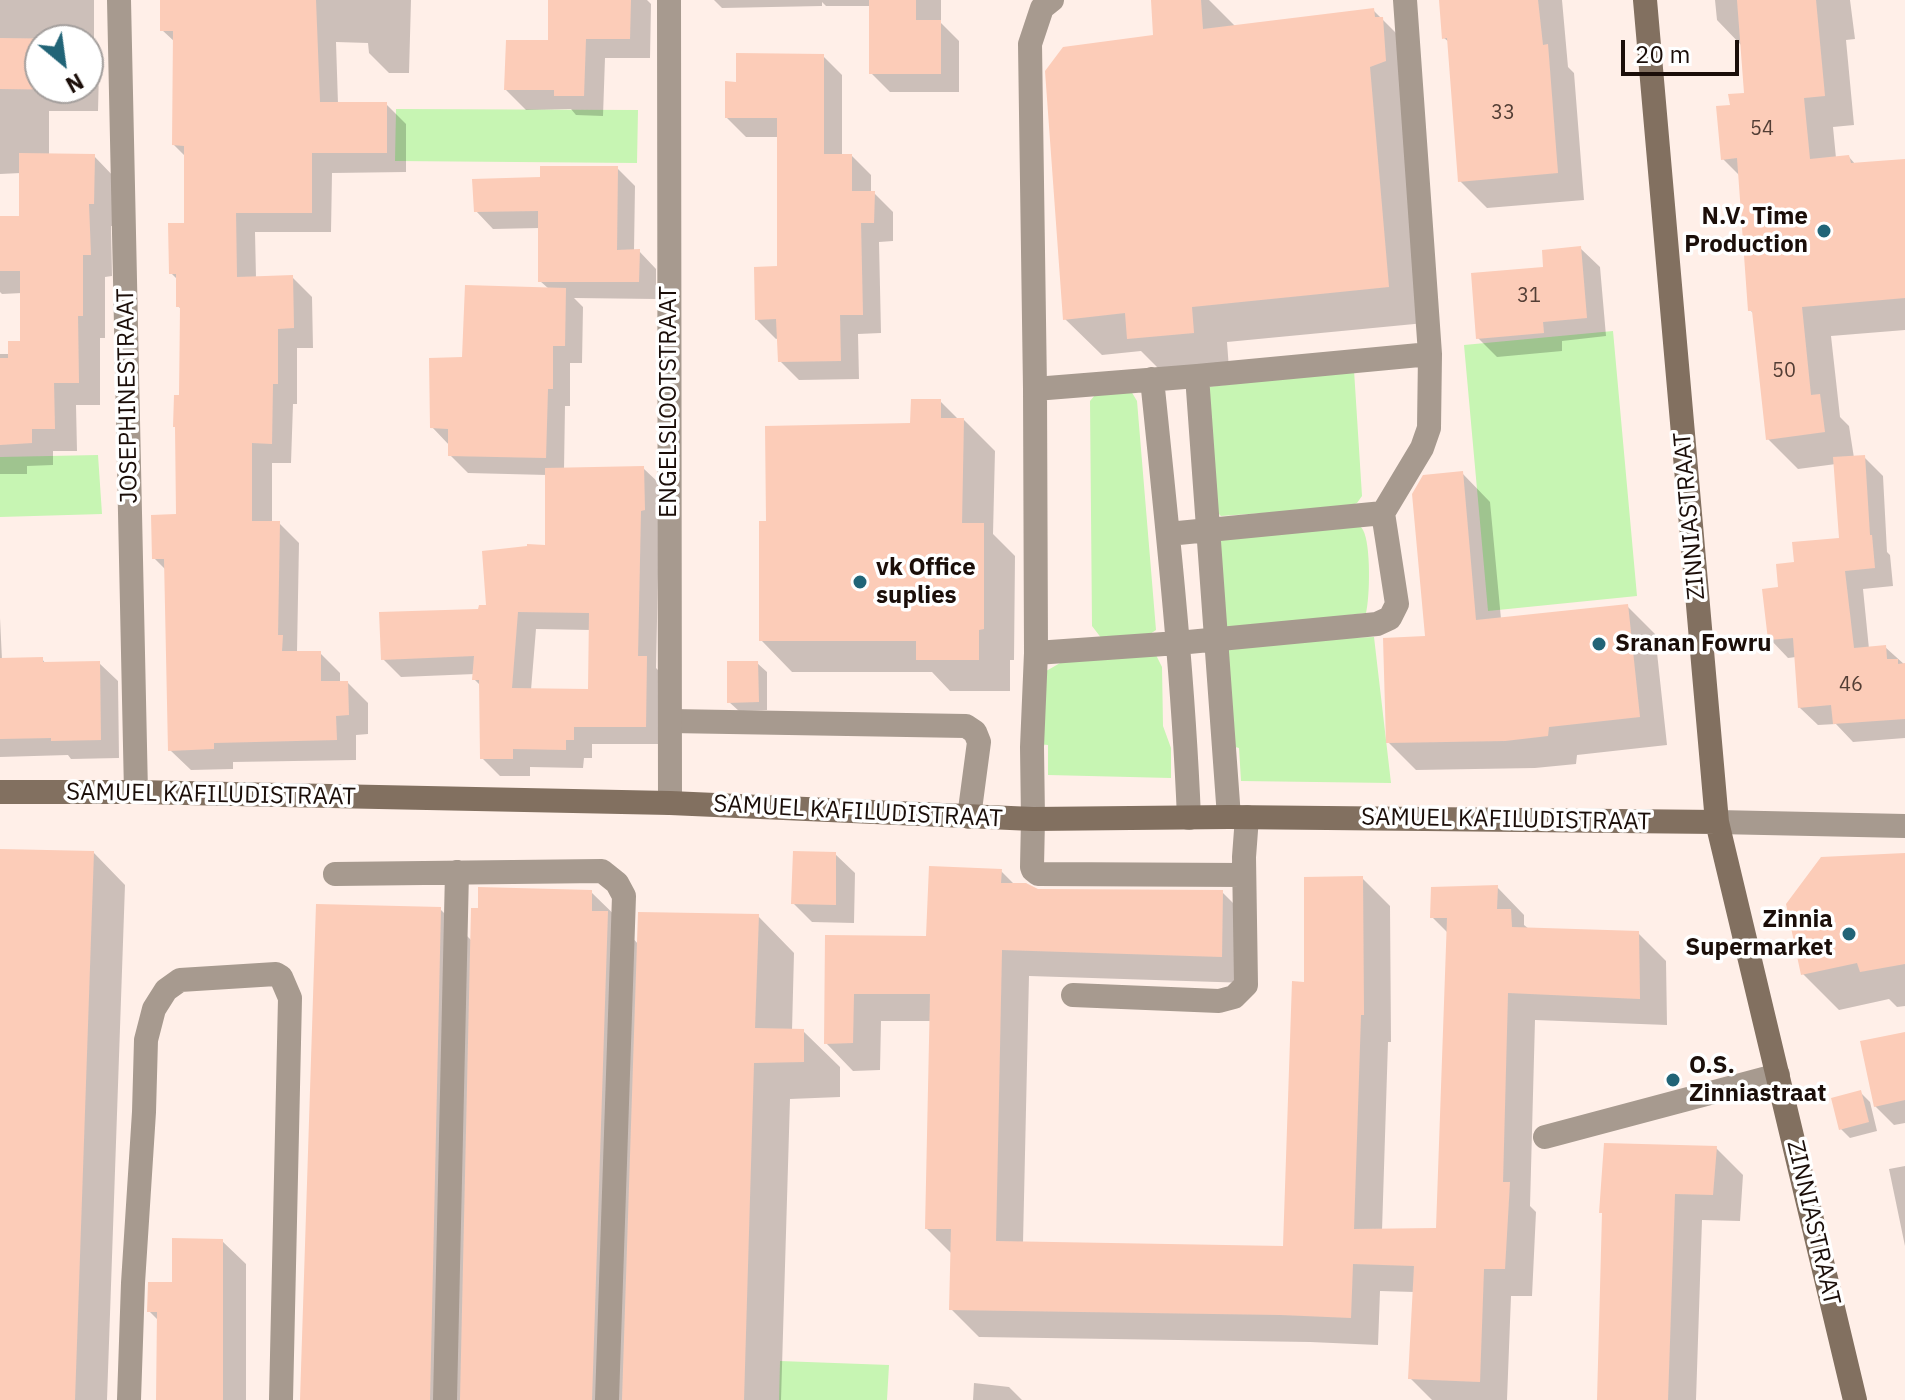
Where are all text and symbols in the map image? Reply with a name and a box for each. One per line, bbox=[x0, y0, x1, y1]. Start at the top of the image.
north arrow bbox=[24, 24, 104, 104]
scale bar bbox=[1625, 24, 1743, 74]
text: 20 m bbox=[1635, 38, 1690, 70]
text: N bbox=[61, 67, 89, 100]
house number: 33 bbox=[1491, 101, 1515, 125]
house number: 54 bbox=[1750, 117, 1774, 141]
place label: N.V. Time Production bbox=[1684, 203, 1808, 259]
marker: N.V. Time Production bbox=[1815, 222, 1833, 240]
house number: 31 bbox=[1517, 284, 1541, 308]
street label: ENGELSLOOTSTRAAT bbox=[655, 286, 683, 518]
street label: JOSEPHINESTRAAT bbox=[112, 288, 144, 504]
house number: 50 bbox=[1772, 359, 1796, 383]
street label: ZINNIASTRAAT bbox=[1668, 431, 1712, 601]
place label: vk Office suplies bbox=[876, 554, 976, 610]
marker: vk Office suplies bbox=[851, 573, 869, 591]
place label: Sranan Fowru bbox=[1615, 630, 1772, 658]
marker: Sranan Fowru bbox=[1590, 635, 1608, 653]
house number: 46 bbox=[1839, 673, 1863, 697]
street label: SAMUEL KAFILUDISTRAAT bbox=[66, 778, 356, 812]
street label: SAMUEL KAFILUDISTRAAT bbox=[713, 790, 1003, 834]
street label: SAMUEL KAFILUDISTRAAT bbox=[1361, 803, 1651, 837]
place label: Zinnia Supermarket bbox=[1685, 906, 1833, 962]
marker: Zinnia Supermarket bbox=[1840, 925, 1858, 943]
place label: O.S. Zinniastraat bbox=[1689, 1052, 1826, 1108]
marker: O.S. Zinniastraat bbox=[1664, 1071, 1682, 1089]
street label: ZINNIASTRAAT bbox=[1780, 1138, 1846, 1308]

